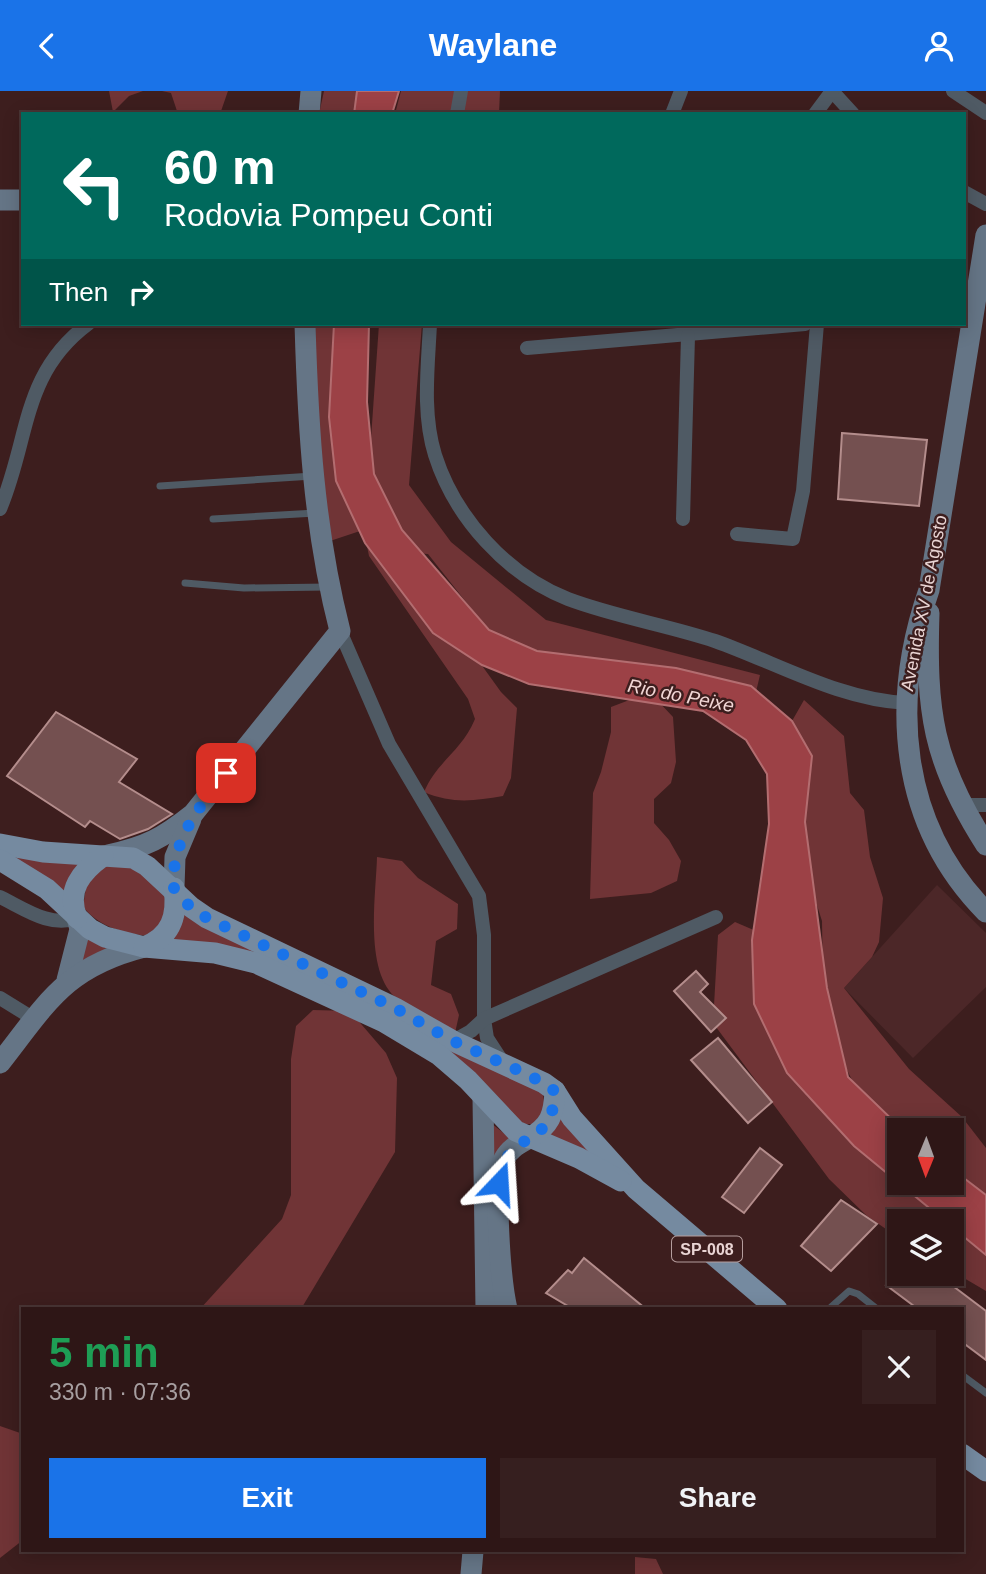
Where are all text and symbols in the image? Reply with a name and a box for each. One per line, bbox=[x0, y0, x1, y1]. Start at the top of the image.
icon: back bbox=[28, 27, 66, 65]
text: Waylane bbox=[429, 27, 557, 63]
icon: person bbox=[920, 27, 958, 65]
icon: left bbox=[49, 140, 140, 231]
text: 60 m bbox=[164, 140, 276, 194]
text: Rodovia Pompeu Conti bbox=[164, 197, 493, 233]
icon: right bbox=[122, 273, 160, 311]
text: Then bbox=[49, 277, 108, 307]
street label: Avenida XV de Agosto bbox=[897, 513, 951, 693]
water label: Rio do Peixe bbox=[626, 675, 736, 716]
pin bbox=[196, 743, 256, 803]
icon: arrive bbox=[207, 754, 245, 792]
north arrow bbox=[887, 1118, 964, 1195]
map controls bbox=[887, 1118, 964, 1286]
position arrow bbox=[462, 1146, 536, 1220]
button: layers bbox=[887, 1209, 964, 1286]
road number: SP-008 bbox=[672, 1237, 742, 1261]
text: 5 min bbox=[49, 1329, 159, 1376]
button: close bbox=[862, 1330, 936, 1404]
text: 330 m · 07:36 bbox=[49, 1379, 191, 1405]
button: Exit bbox=[49, 1458, 486, 1538]
button: Share bbox=[500, 1458, 936, 1538]

